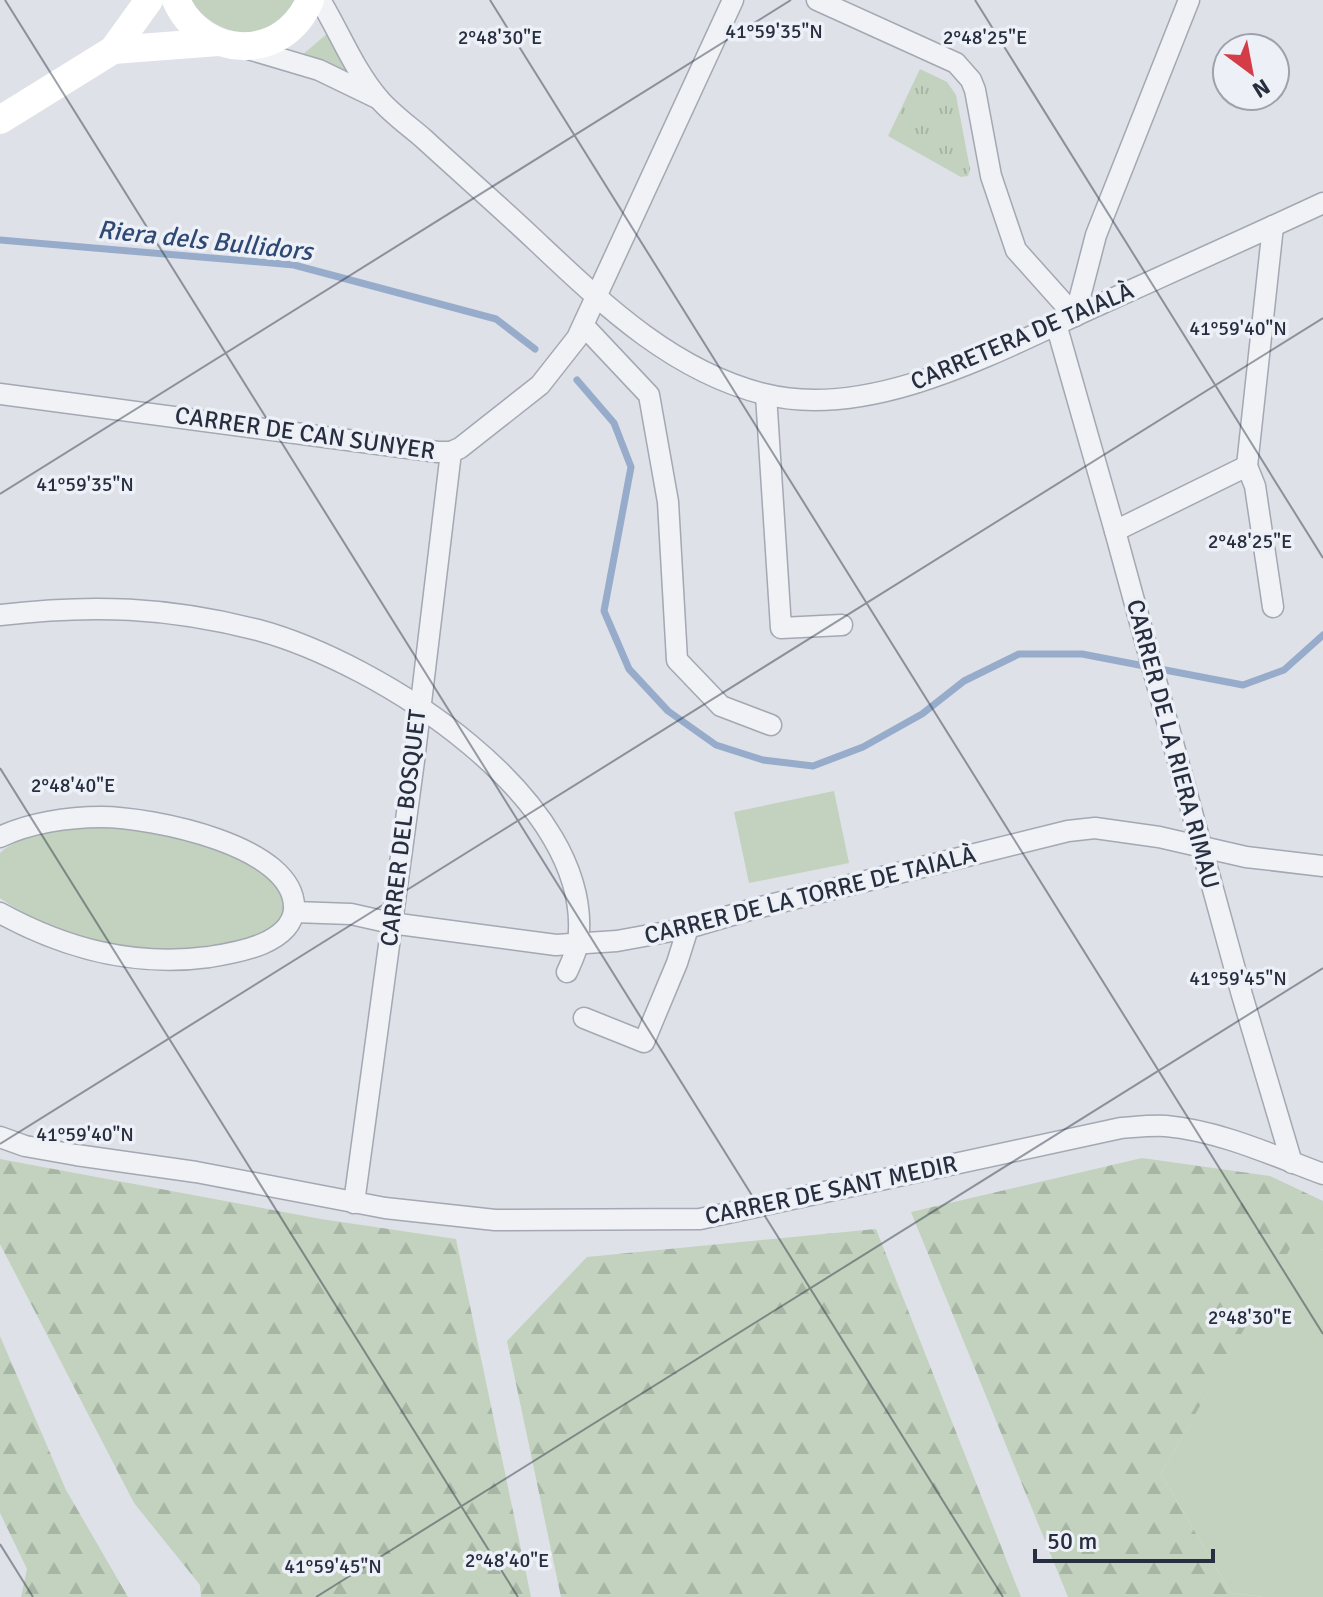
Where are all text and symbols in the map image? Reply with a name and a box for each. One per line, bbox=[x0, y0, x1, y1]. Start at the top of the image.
text: 41°59'35"N bbox=[725, 19, 823, 44]
text: 2°48'30"E bbox=[458, 25, 542, 50]
text: 2°48'25"E bbox=[943, 25, 1027, 50]
north arrow bbox=[1211, 32, 1291, 112]
text: N bbox=[1248, 73, 1275, 104]
water label: Riera dels Bullidors bbox=[96, 214, 316, 268]
street label: CARRETERA DE TAIALÀ bbox=[906, 275, 1138, 397]
text: 41°59'40"N bbox=[1189, 316, 1287, 341]
street label: CARRER DE CAN SUNYER bbox=[173, 400, 437, 466]
text: 41°59'35"N bbox=[36, 472, 134, 497]
text: 2°48'25"E bbox=[1208, 529, 1292, 554]
street label: CARRER DE LA RIERA RIMAU bbox=[1120, 596, 1226, 892]
street label: CARRER DEL BOSQUET bbox=[374, 708, 432, 948]
text: 2°48'40"E bbox=[31, 773, 115, 798]
street label: CARRER DE LA TORRE DE TAIALÀ bbox=[641, 839, 979, 951]
text: 41°59'45"N bbox=[1189, 966, 1287, 991]
text: 41°59'40"N bbox=[36, 1122, 134, 1147]
street label: CARRER DE SANT MEDIR bbox=[702, 1149, 960, 1231]
text: 2°48'30"E bbox=[1208, 1305, 1292, 1330]
scale bar bbox=[1035, 1513, 1213, 1563]
text: 50 m bbox=[1047, 1526, 1097, 1556]
text: 2°48'40"E bbox=[465, 1548, 549, 1573]
text: 41°59'45"N bbox=[284, 1554, 382, 1579]

